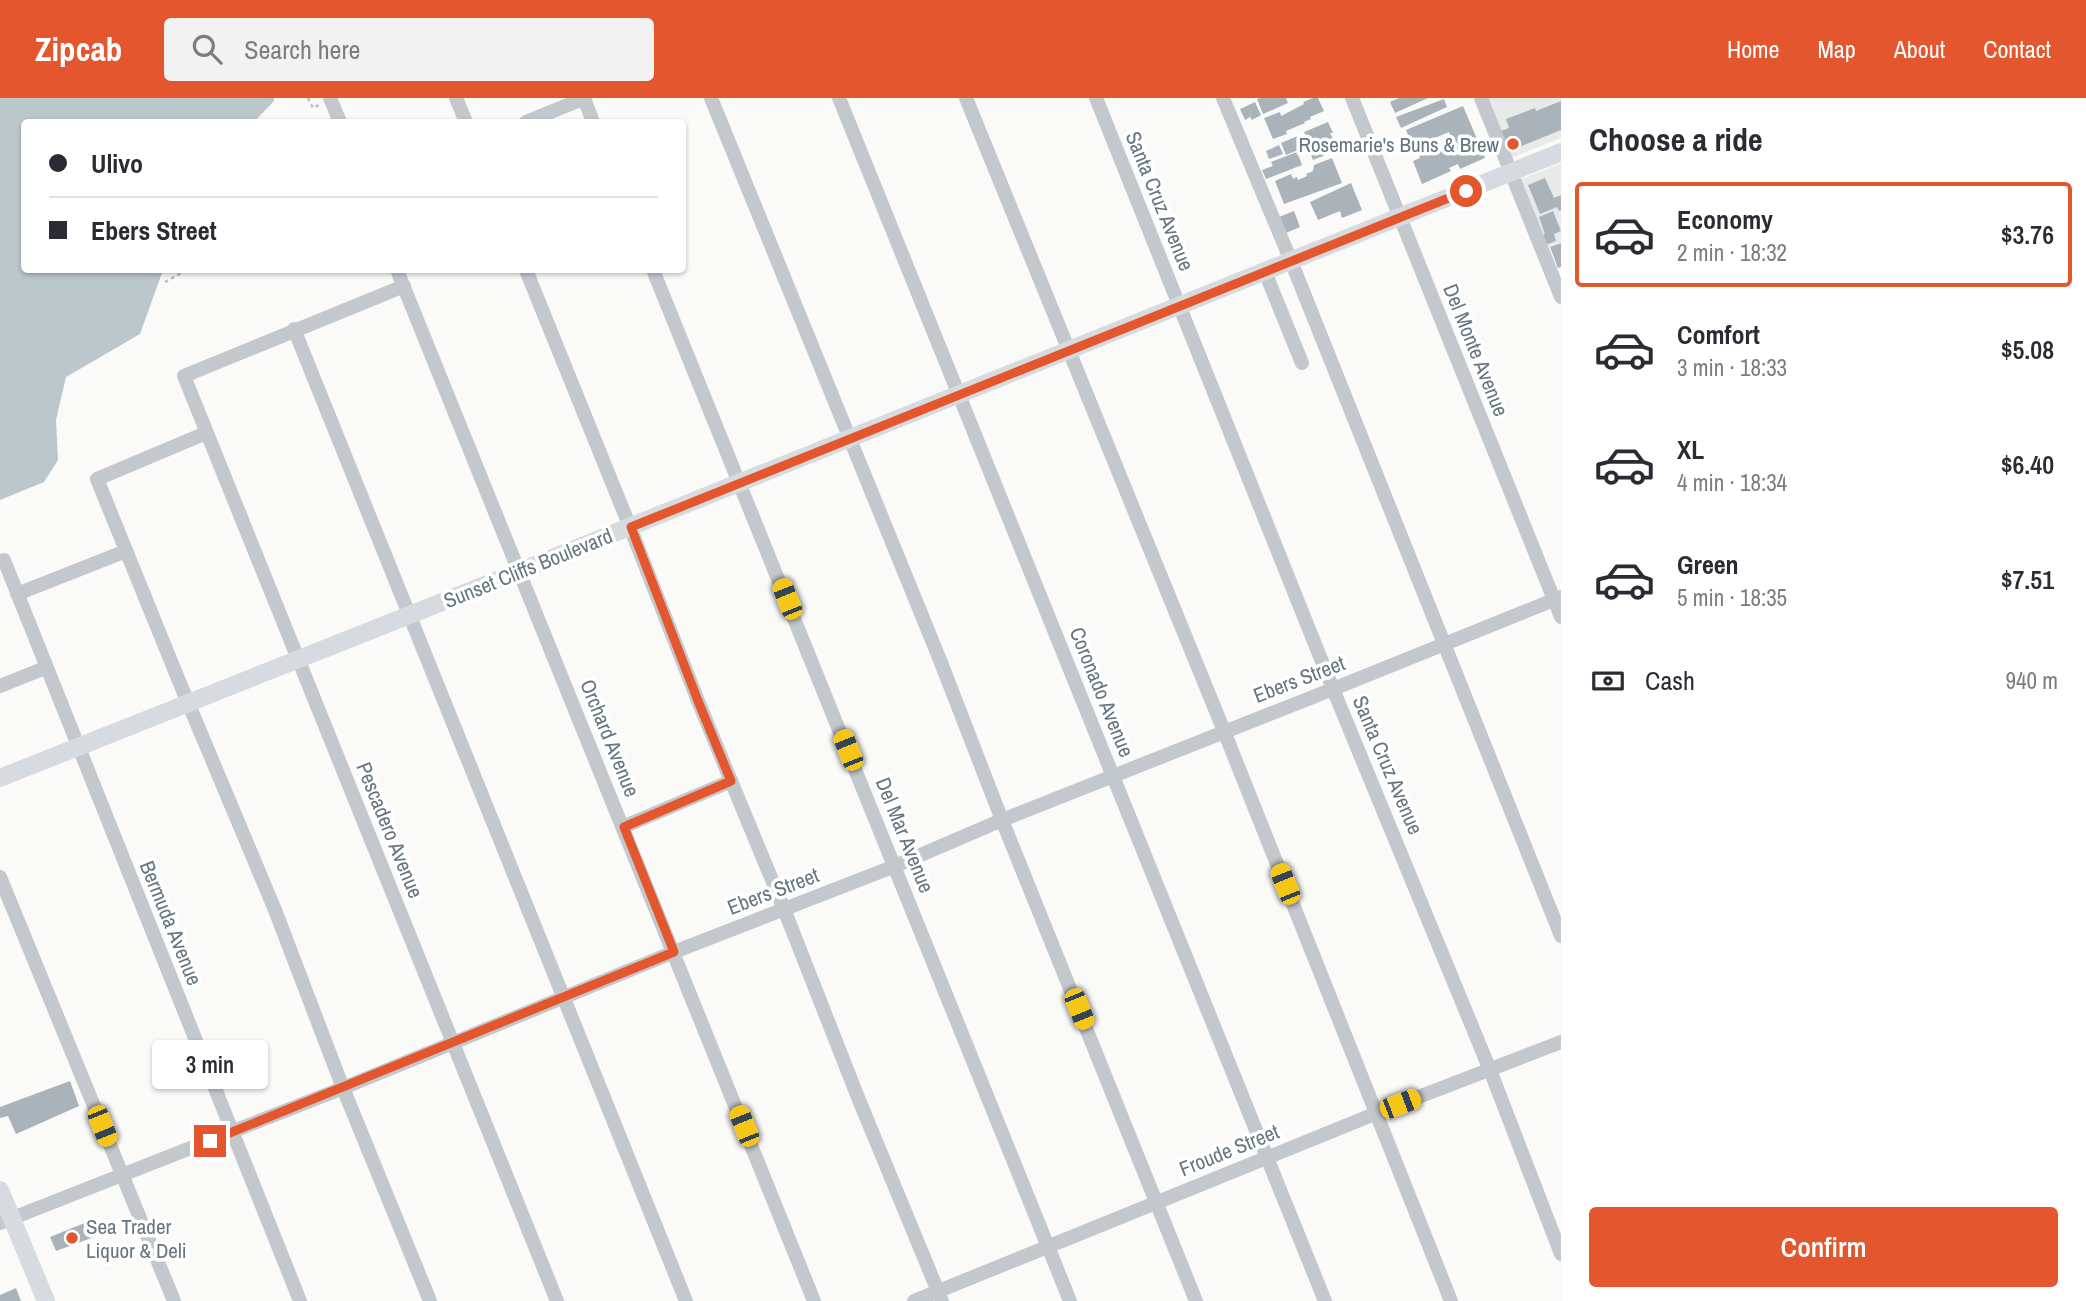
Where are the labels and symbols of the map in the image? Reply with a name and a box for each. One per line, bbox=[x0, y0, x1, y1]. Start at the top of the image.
street label: Santa Cruz Avenue bbox=[1119, 127, 1201, 275]
place label: Rosemarie's Buns & Brew bbox=[1299, 130, 1500, 159]
marker: Rosemarie's Buns & Brew bbox=[1505, 136, 1521, 152]
route start bbox=[1450, 175, 1482, 207]
street label: Del Monte Avenue bbox=[1436, 279, 1516, 421]
street label: Sunset Cliffs Boulevard bbox=[439, 521, 617, 615]
car bbox=[770, 576, 805, 622]
street label: Coronado Avenue bbox=[1063, 623, 1141, 761]
street label: Ebers Street bbox=[1249, 648, 1349, 710]
street label: Orchard Avenue bbox=[573, 675, 647, 801]
street label: Santa Cruz Avenue bbox=[1346, 691, 1430, 839]
car bbox=[831, 727, 866, 773]
street label: Pescadero Avenue bbox=[350, 758, 430, 902]
street label: Del Mar Avenue bbox=[869, 773, 941, 897]
street label: Bermuda Avenue bbox=[133, 856, 209, 990]
street label: Ebers Street bbox=[723, 860, 823, 922]
car bbox=[1268, 861, 1303, 907]
car bbox=[1062, 986, 1097, 1032]
callout: 3 min bbox=[152, 1040, 268, 1088]
car bbox=[1377, 1087, 1424, 1121]
car bbox=[85, 1103, 120, 1149]
car bbox=[727, 1103, 762, 1149]
street label: Froude Street bbox=[1175, 1117, 1283, 1183]
route end bbox=[194, 1125, 226, 1157]
place label: Sea Trader Liquor & Deli bbox=[86, 1212, 187, 1265]
marker: Sea Trader Liquor & Deli bbox=[64, 1230, 80, 1246]

